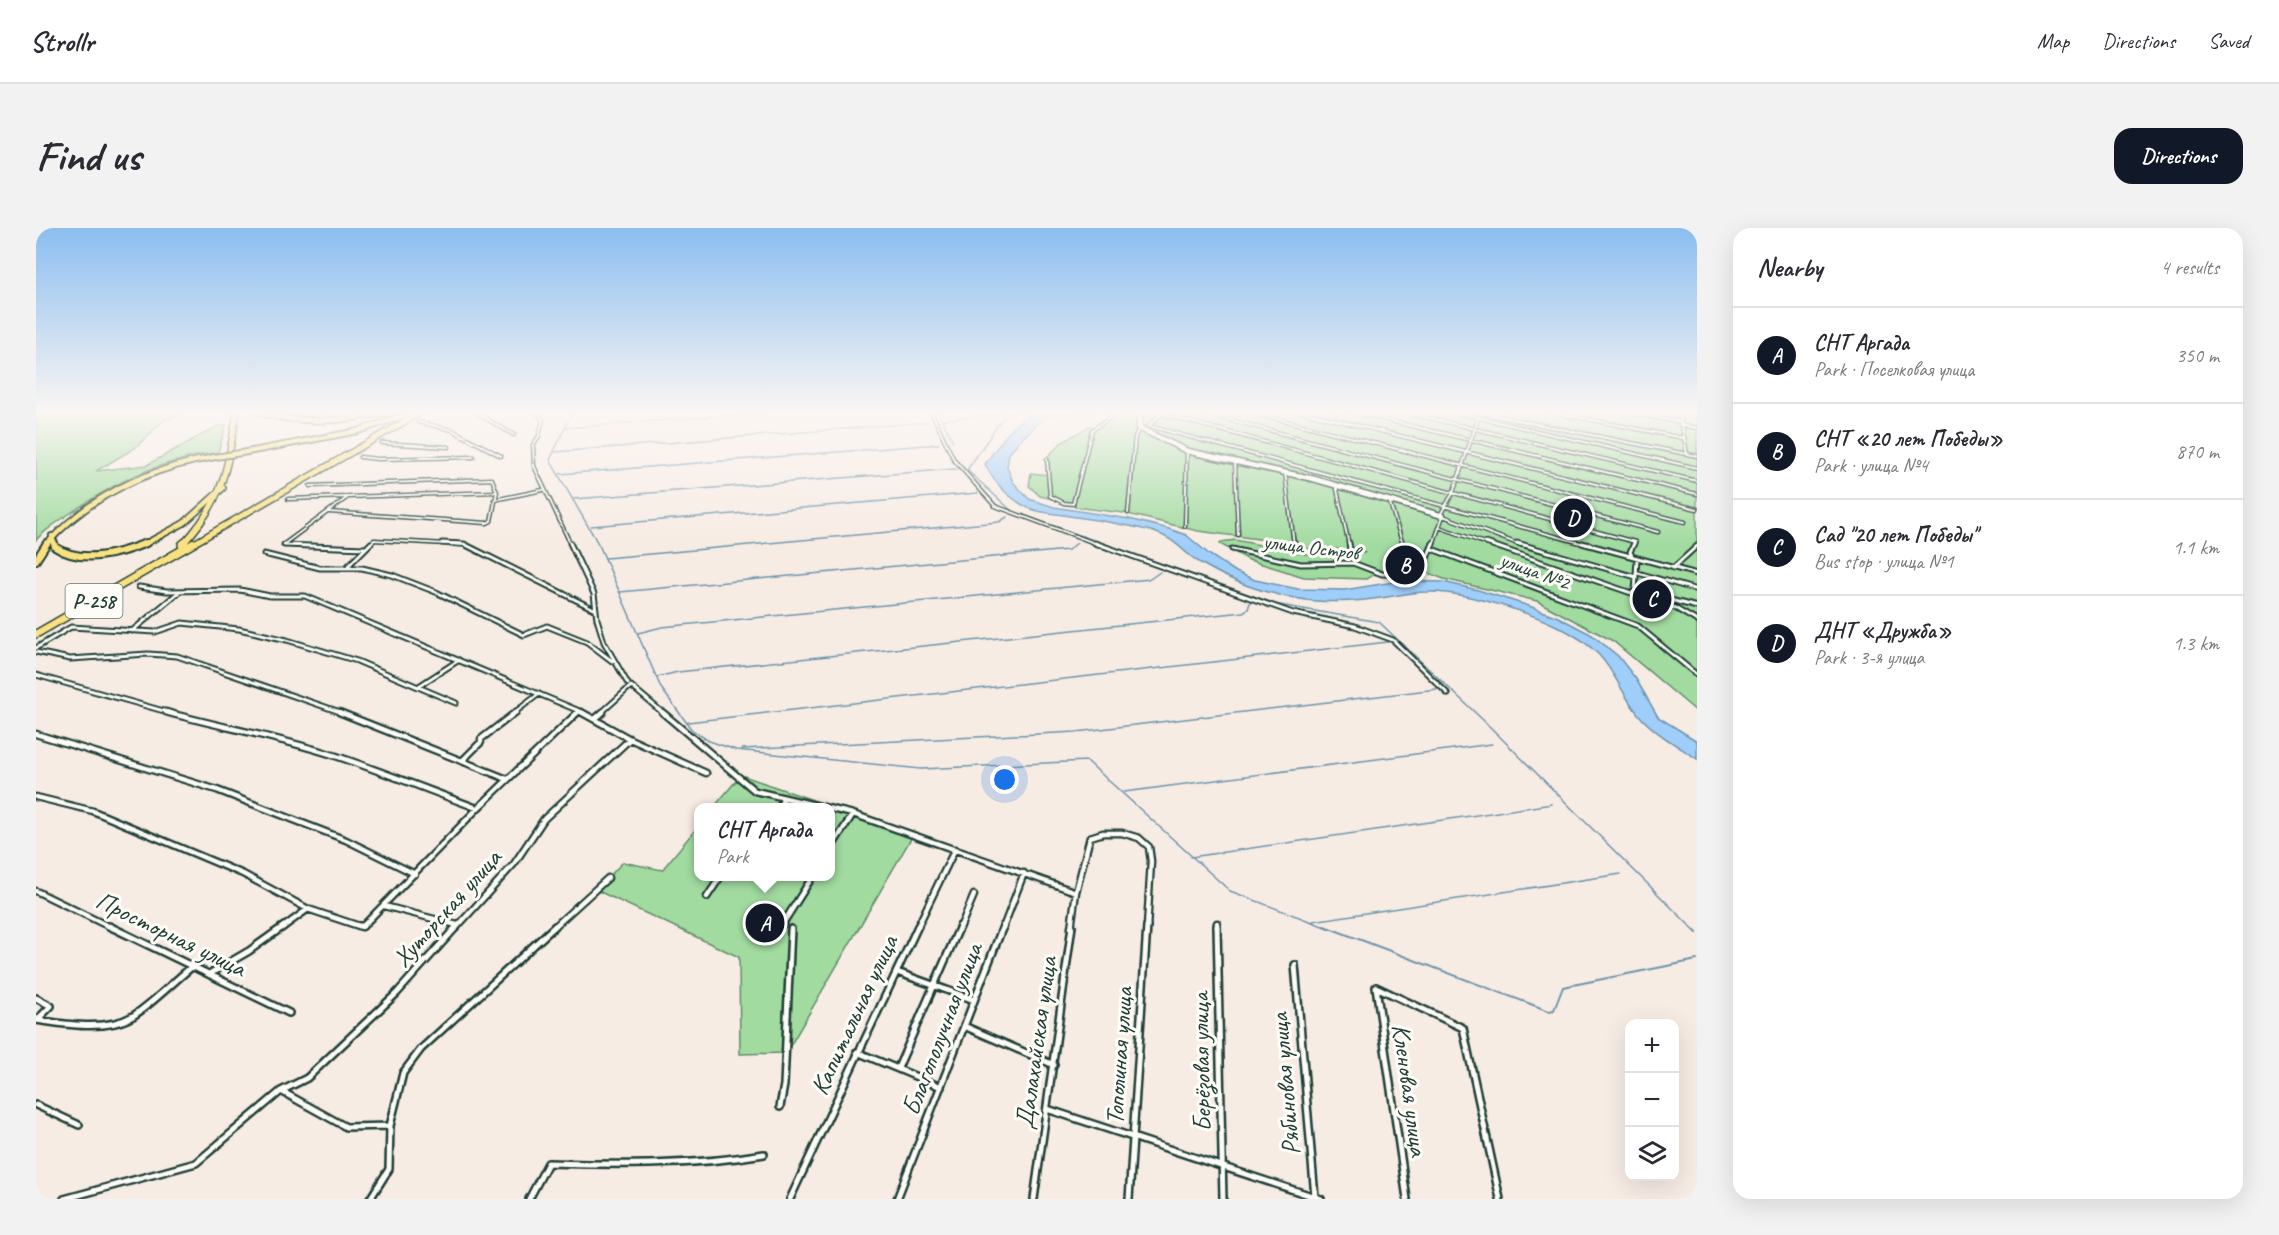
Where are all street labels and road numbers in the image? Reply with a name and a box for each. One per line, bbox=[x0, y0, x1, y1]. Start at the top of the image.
street label: улица Остров bbox=[1260, 528, 1365, 566]
street label: улица №2 bbox=[1495, 546, 1575, 596]
road number: Р-258 bbox=[65, 584, 122, 618]
street label: Хуторская улица bbox=[385, 841, 510, 974]
street label: Просторная улица bbox=[91, 883, 253, 985]
street label: Капитальная улица bbox=[803, 928, 906, 1100]
street label: Благополучная улица bbox=[894, 936, 991, 1120]
street label: Далахайская улица bbox=[1008, 953, 1065, 1131]
street label: Тополиная улица bbox=[1098, 985, 1140, 1126]
street label: Берёзовая улица bbox=[1183, 990, 1220, 1132]
street label: Рябиновая улица bbox=[1262, 1010, 1308, 1156]
street label: Кленовая улица bbox=[1384, 1022, 1436, 1160]

